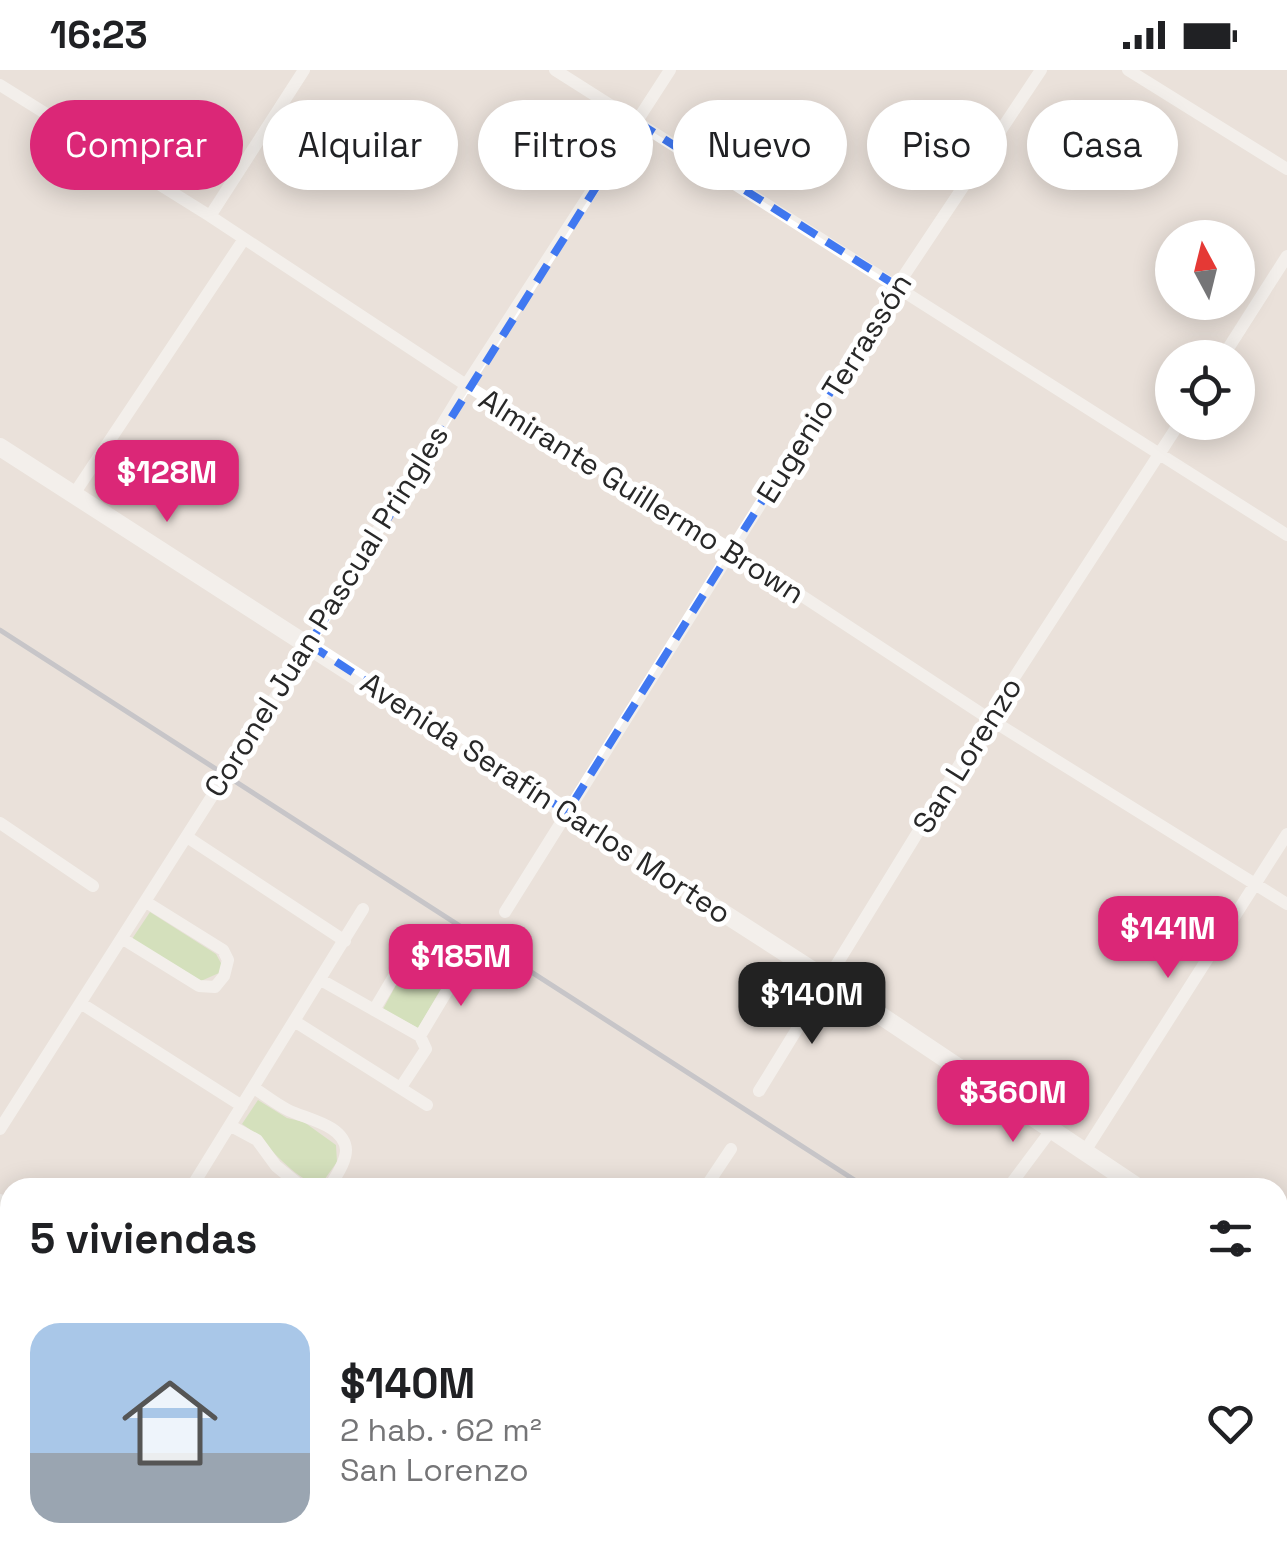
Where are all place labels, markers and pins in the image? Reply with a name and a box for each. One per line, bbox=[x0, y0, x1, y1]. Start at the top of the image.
pin: $128M bbox=[97, 440, 237, 525]
pin: $141M bbox=[1098, 896, 1238, 981]
pin: $185M bbox=[391, 924, 531, 1009]
pin: $140M bbox=[742, 962, 882, 1047]
pin: $360M bbox=[943, 1060, 1083, 1145]

